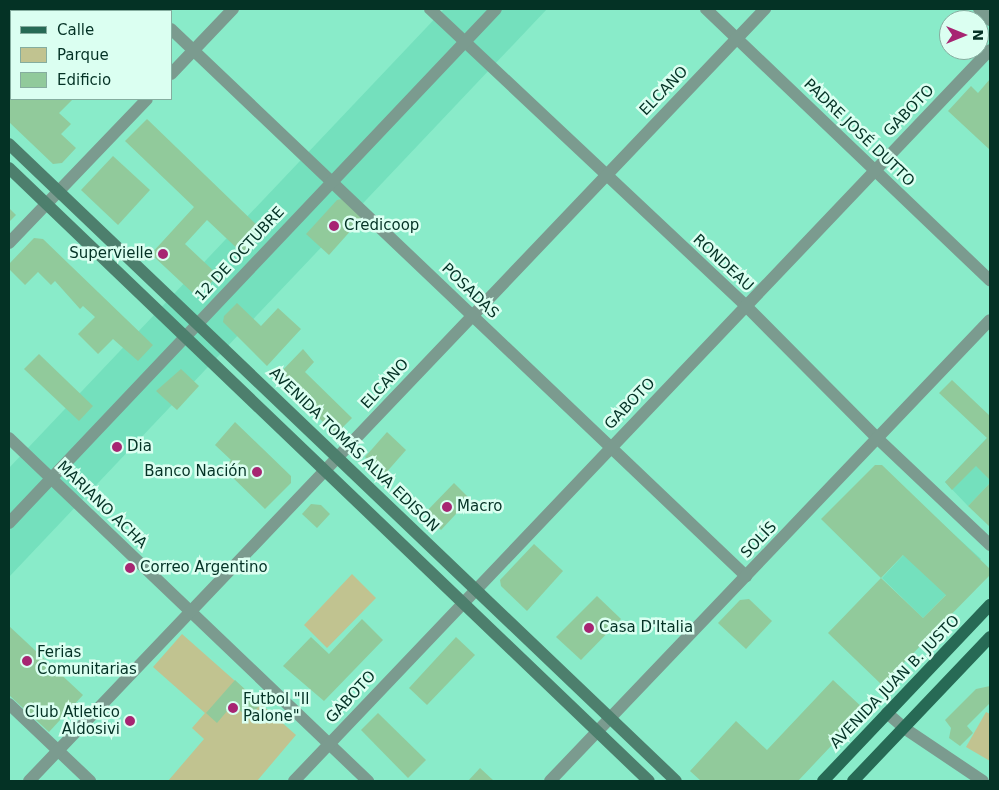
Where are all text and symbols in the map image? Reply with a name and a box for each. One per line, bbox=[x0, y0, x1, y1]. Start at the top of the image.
legend bbox=[10, 10, 172, 100]
north arrow bbox=[939, 10, 989, 60]
text: Calle bbox=[57, 21, 94, 39]
text: N bbox=[970, 29, 986, 41]
text: Parque bbox=[57, 46, 109, 64]
street label: ELCANO bbox=[636, 63, 692, 119]
text: Edificio bbox=[57, 71, 111, 89]
street label: PADRE JOSÉ DUTTO bbox=[800, 75, 918, 191]
street label: GABOTO bbox=[880, 81, 938, 141]
street label: 12 DE OCTUBRE bbox=[192, 203, 288, 305]
place label: Credicoop bbox=[344, 217, 419, 235]
marker: Credicoop bbox=[328, 220, 340, 232]
street label: RONDEAU bbox=[689, 231, 757, 295]
place label: Supervielle bbox=[69, 245, 153, 263]
marker: Supervielle bbox=[157, 248, 169, 260]
street label: POSADAS bbox=[438, 260, 502, 322]
street label: ELCANO bbox=[357, 355, 413, 413]
street label: AVENIDA TOMÁS ALVA EDISON bbox=[265, 364, 443, 536]
street label: GABOTO bbox=[601, 374, 659, 434]
place label: Dia bbox=[127, 438, 152, 456]
marker: Dia bbox=[111, 441, 123, 453]
street label: MARIANO ACHA bbox=[53, 458, 151, 552]
place label: Banco Nación bbox=[144, 463, 247, 481]
marker: Banco Nación bbox=[251, 466, 263, 478]
place label: Macro bbox=[457, 498, 502, 516]
marker: Macro bbox=[441, 501, 453, 513]
street label: SOLÍS bbox=[737, 518, 781, 562]
place label: Correo Argentino bbox=[140, 559, 268, 577]
marker: Correo Argentino bbox=[124, 562, 136, 574]
street label: AVENIDA JUAN B. JUSTO bbox=[827, 612, 963, 752]
place label: Casa D'Italia bbox=[599, 619, 693, 637]
marker: Casa D'Italia bbox=[583, 622, 595, 634]
place label: Ferias Comunitarias bbox=[37, 643, 137, 678]
marker: Ferias Comunitarias bbox=[21, 655, 33, 667]
street label: GABOTO bbox=[322, 667, 380, 727]
place label: Futbol "Il Palone" bbox=[243, 690, 309, 725]
marker: Futbol "Il Palone" bbox=[227, 702, 239, 714]
place label: Club Atletico Aldosivi bbox=[25, 703, 120, 738]
marker: Club Atletico Aldosivi bbox=[124, 715, 136, 727]

